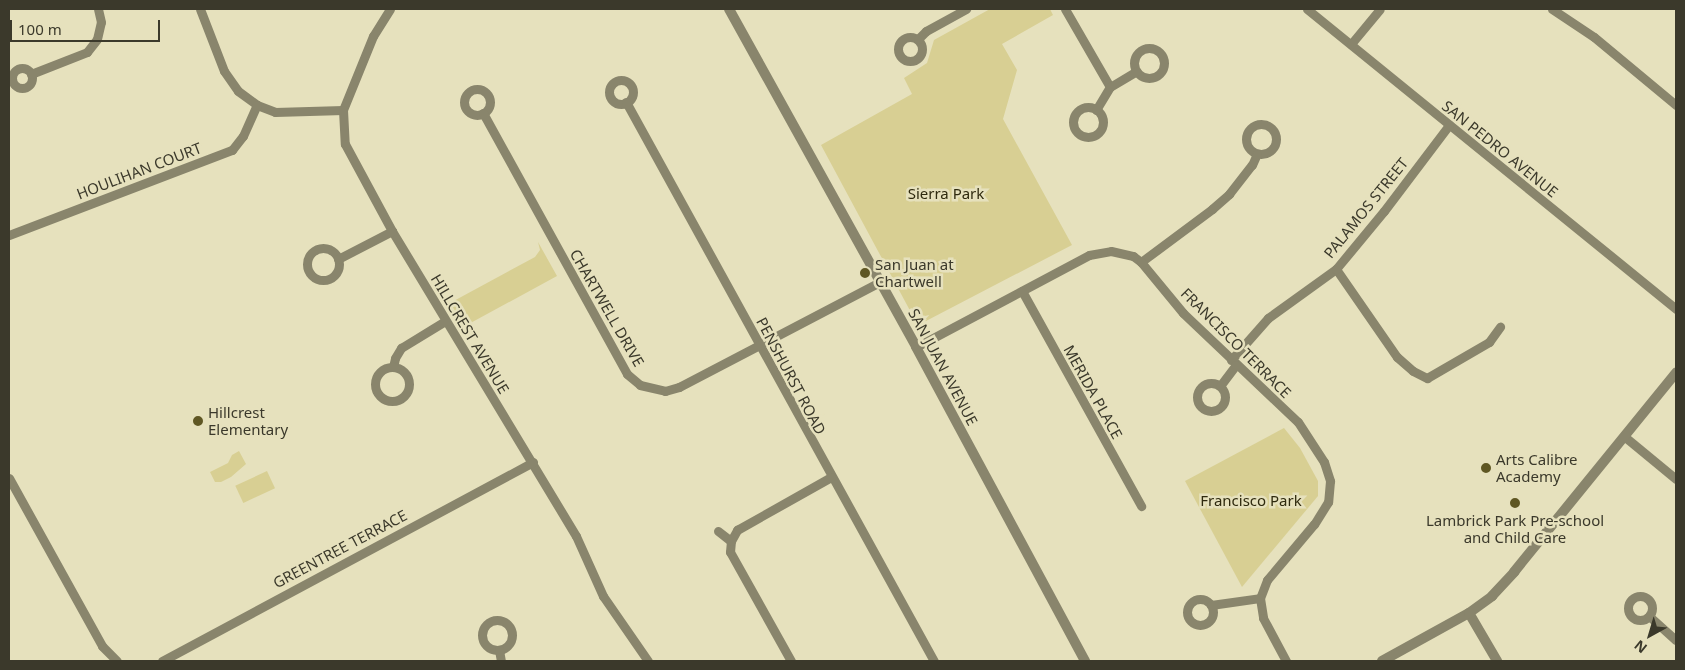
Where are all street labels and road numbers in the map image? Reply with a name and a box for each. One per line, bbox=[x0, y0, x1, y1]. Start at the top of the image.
street label: SAN PEDRO AVENUE bbox=[1439, 97, 1561, 201]
street label: HOULIHAN COURT bbox=[74, 139, 204, 203]
street label: PALAMOS STREET bbox=[1320, 154, 1412, 262]
street label: CHARTWELL DRIVE bbox=[566, 246, 648, 370]
street label: HILLCREST AVENUE bbox=[427, 271, 513, 397]
street label: FRANCISCO TERRACE bbox=[1177, 284, 1295, 402]
street label: SAN JUAN AVENUE bbox=[905, 305, 981, 429]
street label: PENSHURST ROAD bbox=[752, 314, 830, 438]
street label: MERIDA PLACE bbox=[1060, 342, 1126, 442]
street label: GREENTREE TERRACE bbox=[270, 506, 410, 592]

